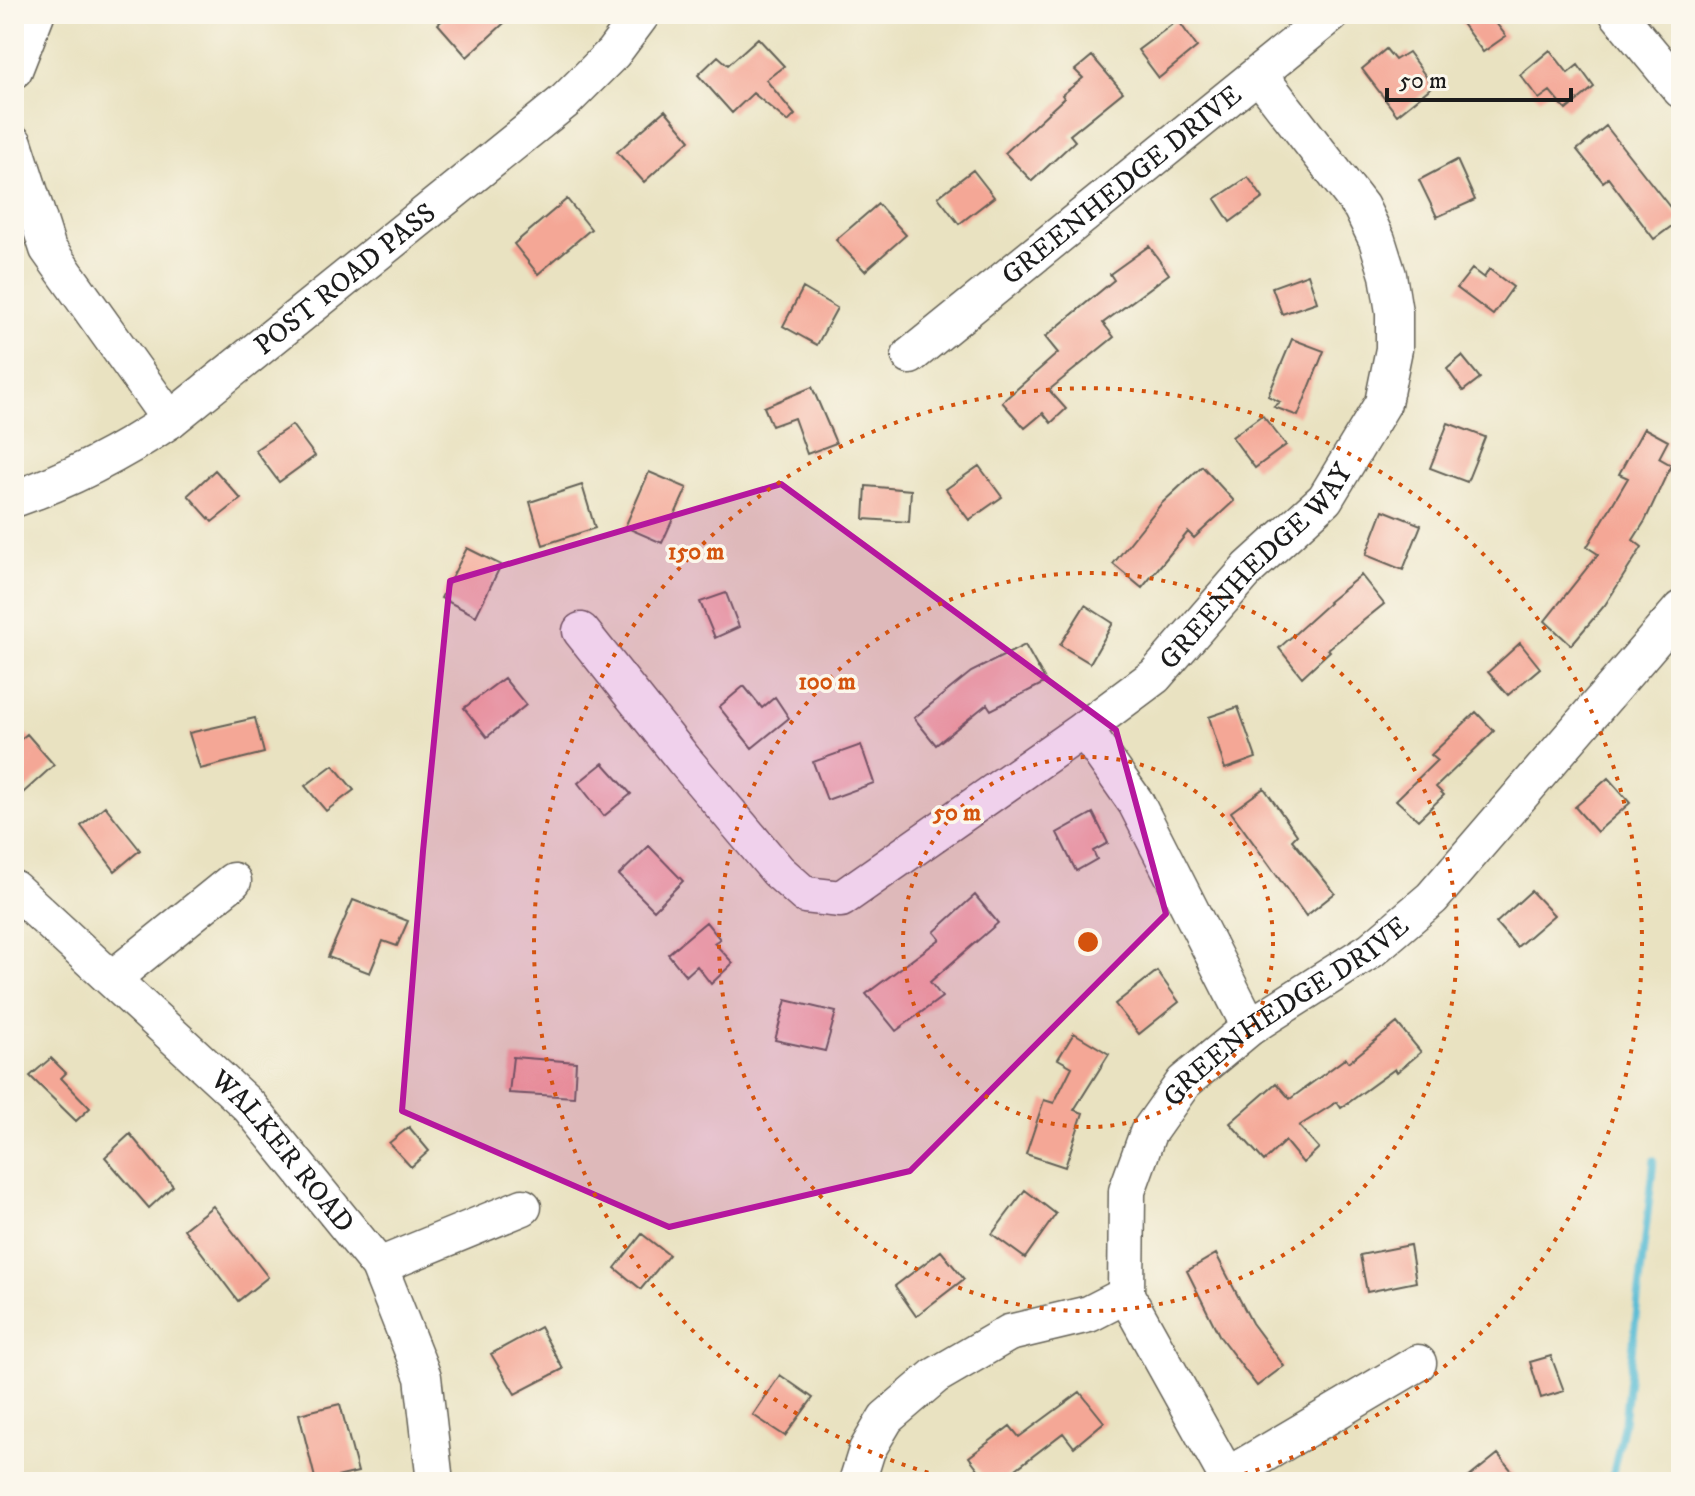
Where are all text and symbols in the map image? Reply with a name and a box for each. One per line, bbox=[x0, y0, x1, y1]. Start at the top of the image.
scale bar bbox=[1387, 52, 1571, 102]
text: 50 m bbox=[1399, 66, 1447, 96]
street label: GREENHEDGE DRIVE bbox=[994, 77, 1248, 292]
street label: POST ROAD PASS bbox=[247, 195, 443, 363]
street label: GREENHEDGE WAY bbox=[1151, 456, 1360, 677]
text: 150 m bbox=[668, 537, 724, 567]
text: 100 m bbox=[798, 667, 856, 697]
text: 50 m bbox=[932, 798, 981, 828]
street label: GREENHEDGE DRIVE bbox=[1155, 908, 1416, 1113]
centre of rings bbox=[1074, 928, 1102, 956]
street label: WALKER ROAD bbox=[203, 1061, 362, 1240]

